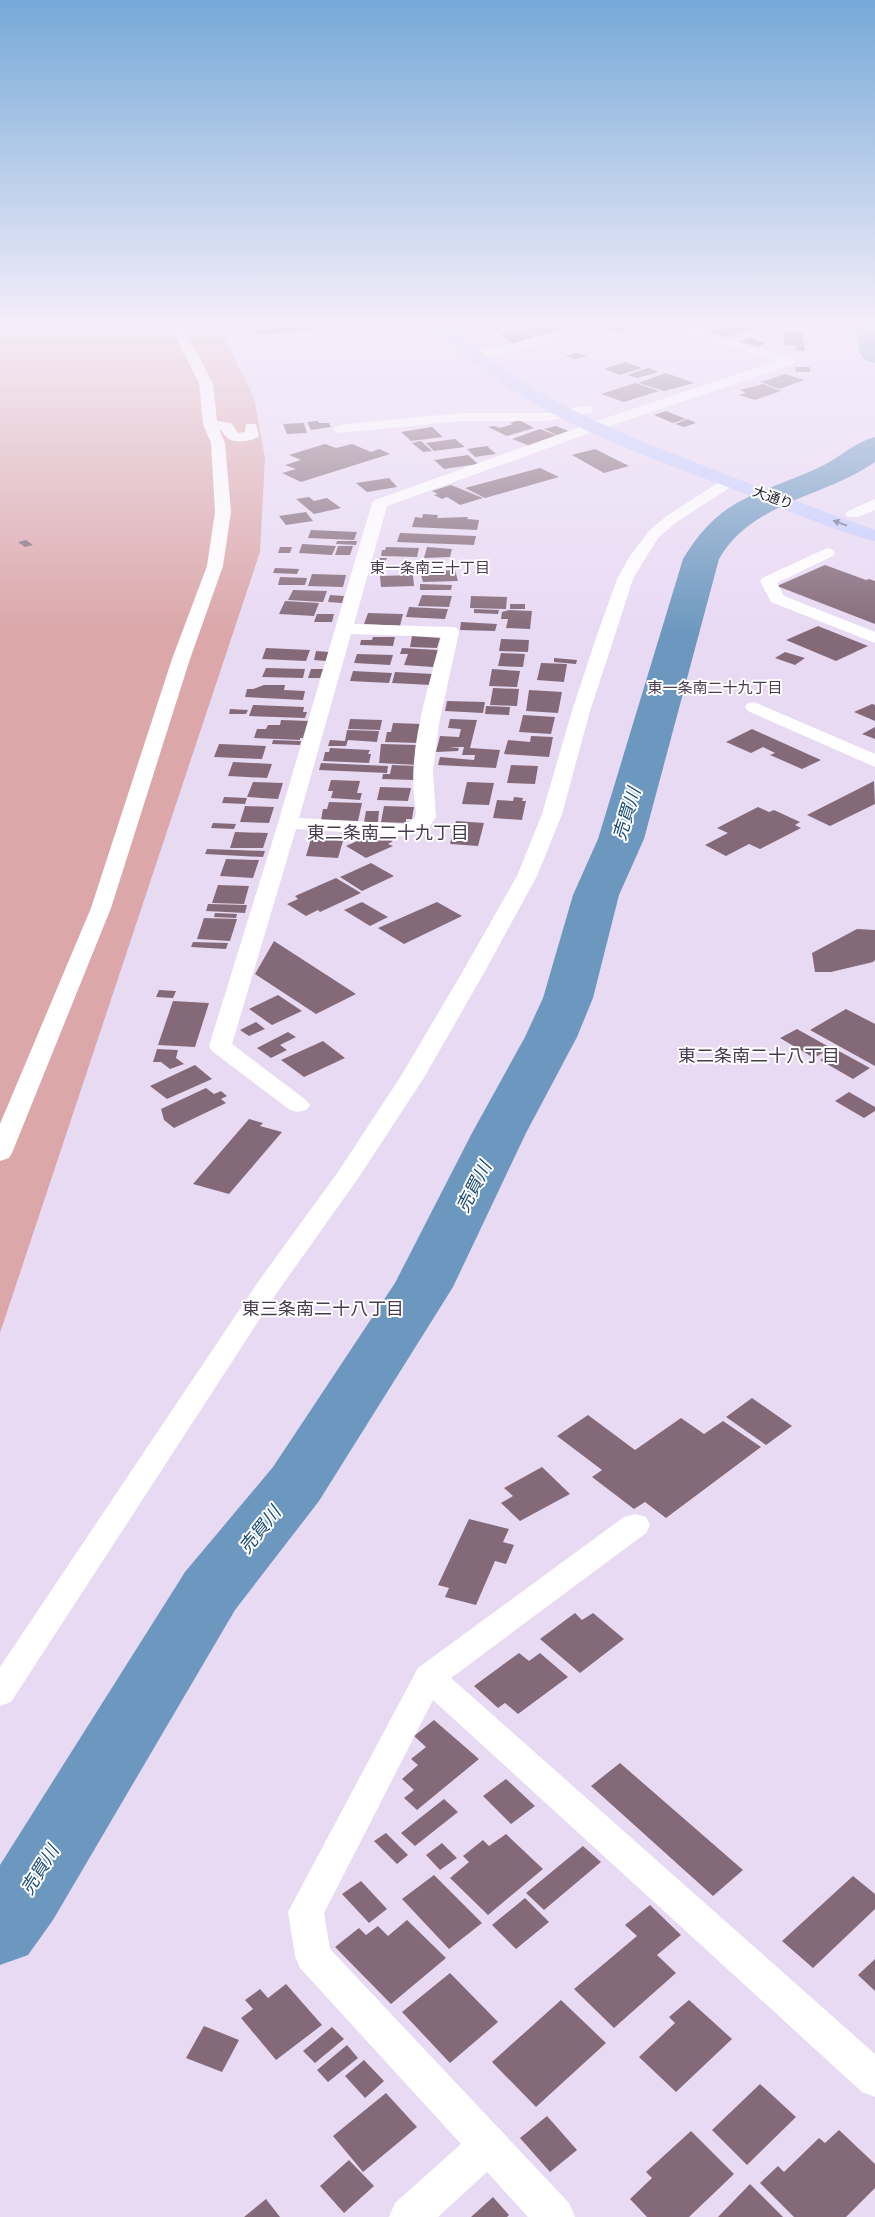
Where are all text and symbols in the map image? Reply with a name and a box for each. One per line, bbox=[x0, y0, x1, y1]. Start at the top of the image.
street label: 大通り bbox=[750, 483, 796, 513]
one-way arrow bbox=[832, 519, 847, 527]
district label: 東一条南三十丁目 bbox=[370, 559, 490, 577]
district label: 東一条南二十九丁目 bbox=[647, 679, 783, 697]
water label: 売買川 bbox=[609, 783, 646, 843]
district label: 東二条南二十九丁目 bbox=[307, 822, 469, 844]
district label: 東二条南二十八丁目 bbox=[678, 1045, 840, 1067]
water label: 売買川 bbox=[452, 1156, 497, 1216]
district label: 東三条南二十八丁目 bbox=[242, 1298, 404, 1320]
water label: 売買川 bbox=[234, 1501, 287, 1558]
water label: 売買川 bbox=[16, 1840, 65, 1899]

